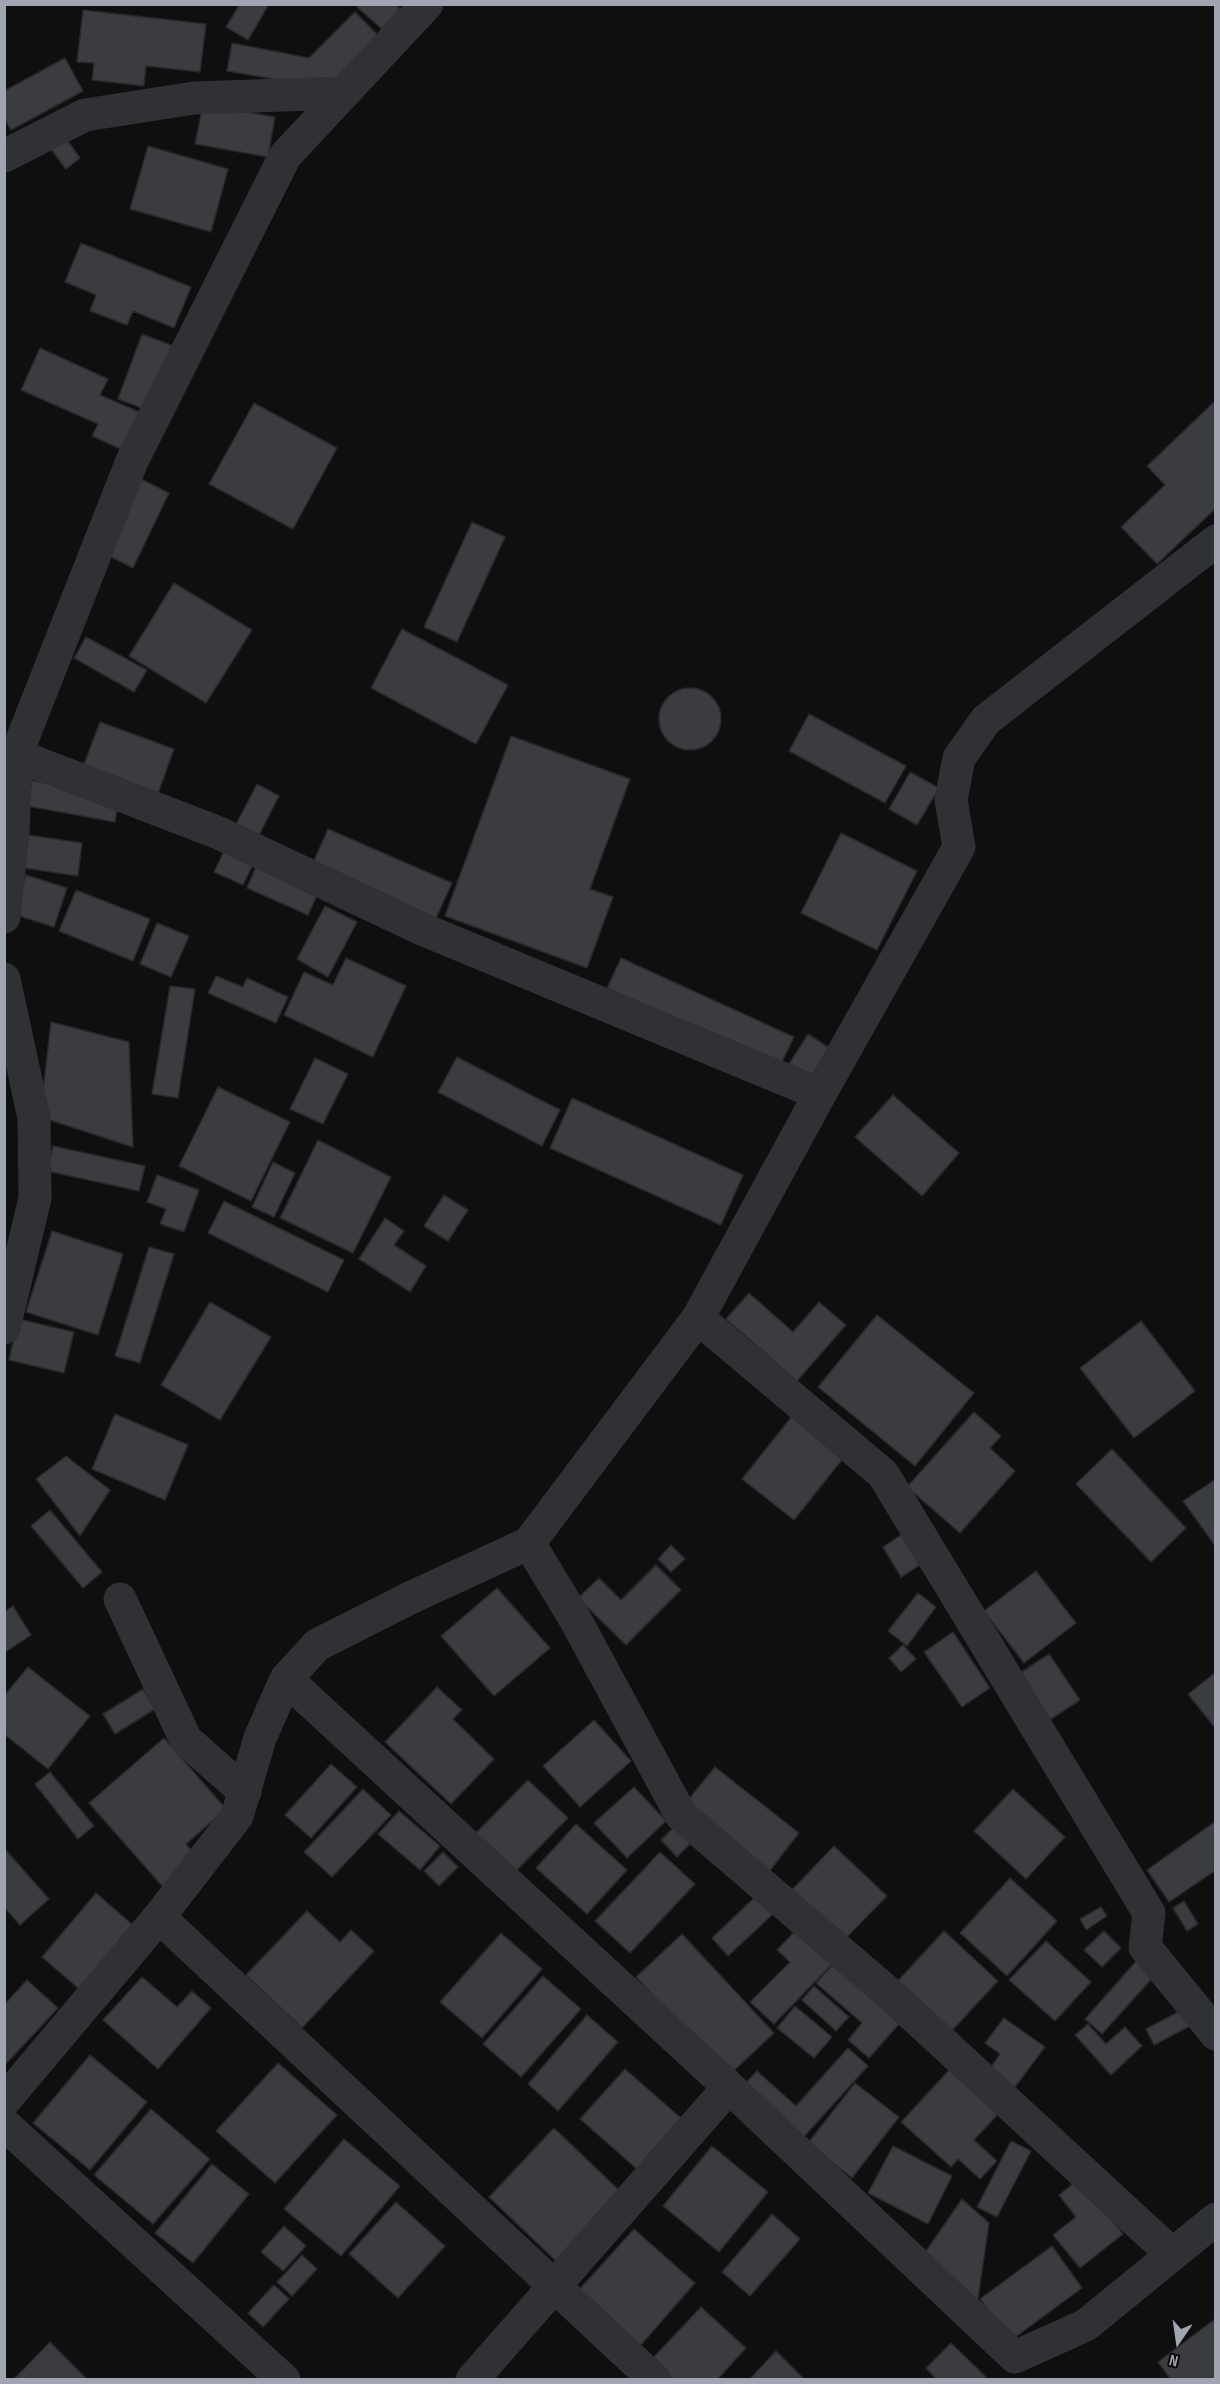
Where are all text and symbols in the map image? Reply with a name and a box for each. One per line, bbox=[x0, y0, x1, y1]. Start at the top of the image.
north arrow bbox=[1148, 2312, 1208, 2372]
text: N bbox=[1168, 2350, 1180, 2370]

